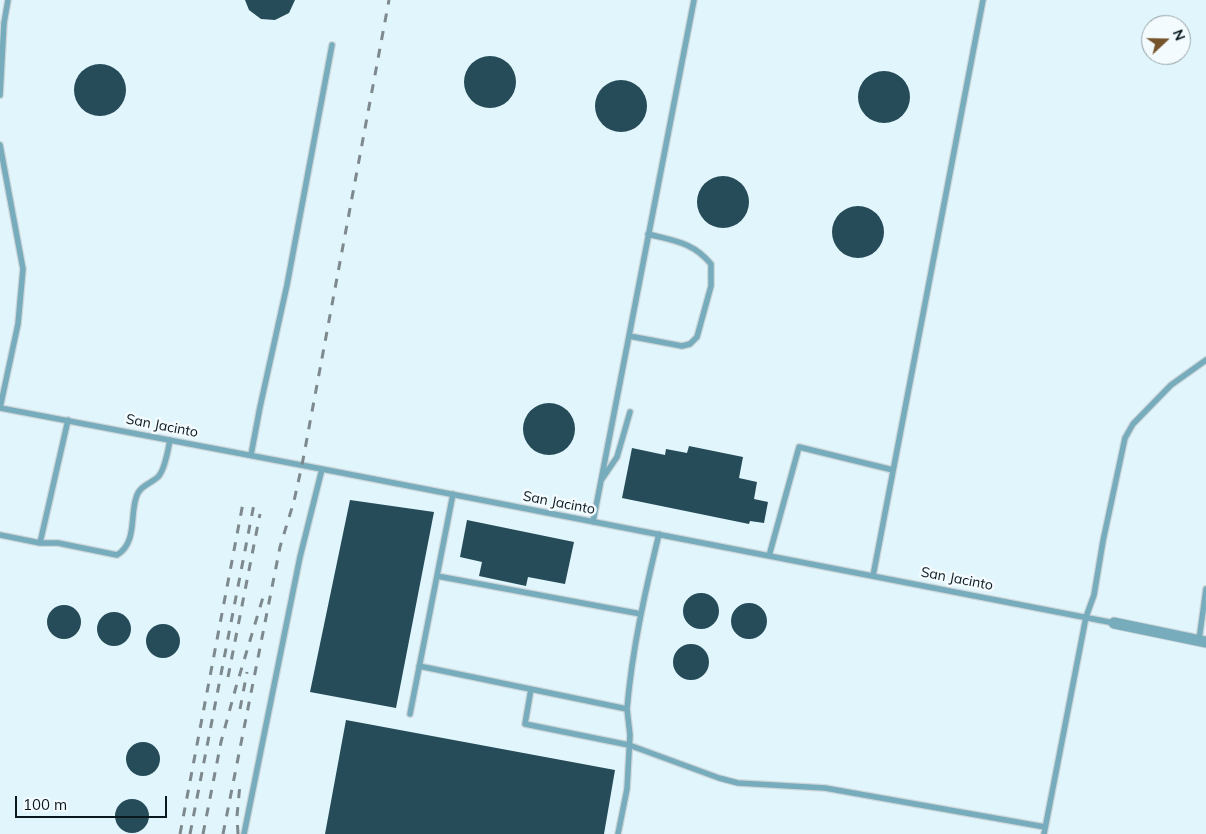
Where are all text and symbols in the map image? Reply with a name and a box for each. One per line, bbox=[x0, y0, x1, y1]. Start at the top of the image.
north arrow bbox=[1141, 15, 1191, 65]
text: N bbox=[1169, 27, 1189, 43]
street label: San Jacinto bbox=[124, 411, 200, 441]
street label: San Jacinto bbox=[521, 488, 597, 518]
street label: San Jacinto bbox=[919, 564, 995, 594]
scale bar bbox=[18, 786, 170, 818]
text: 100 m bbox=[23, 795, 67, 814]

